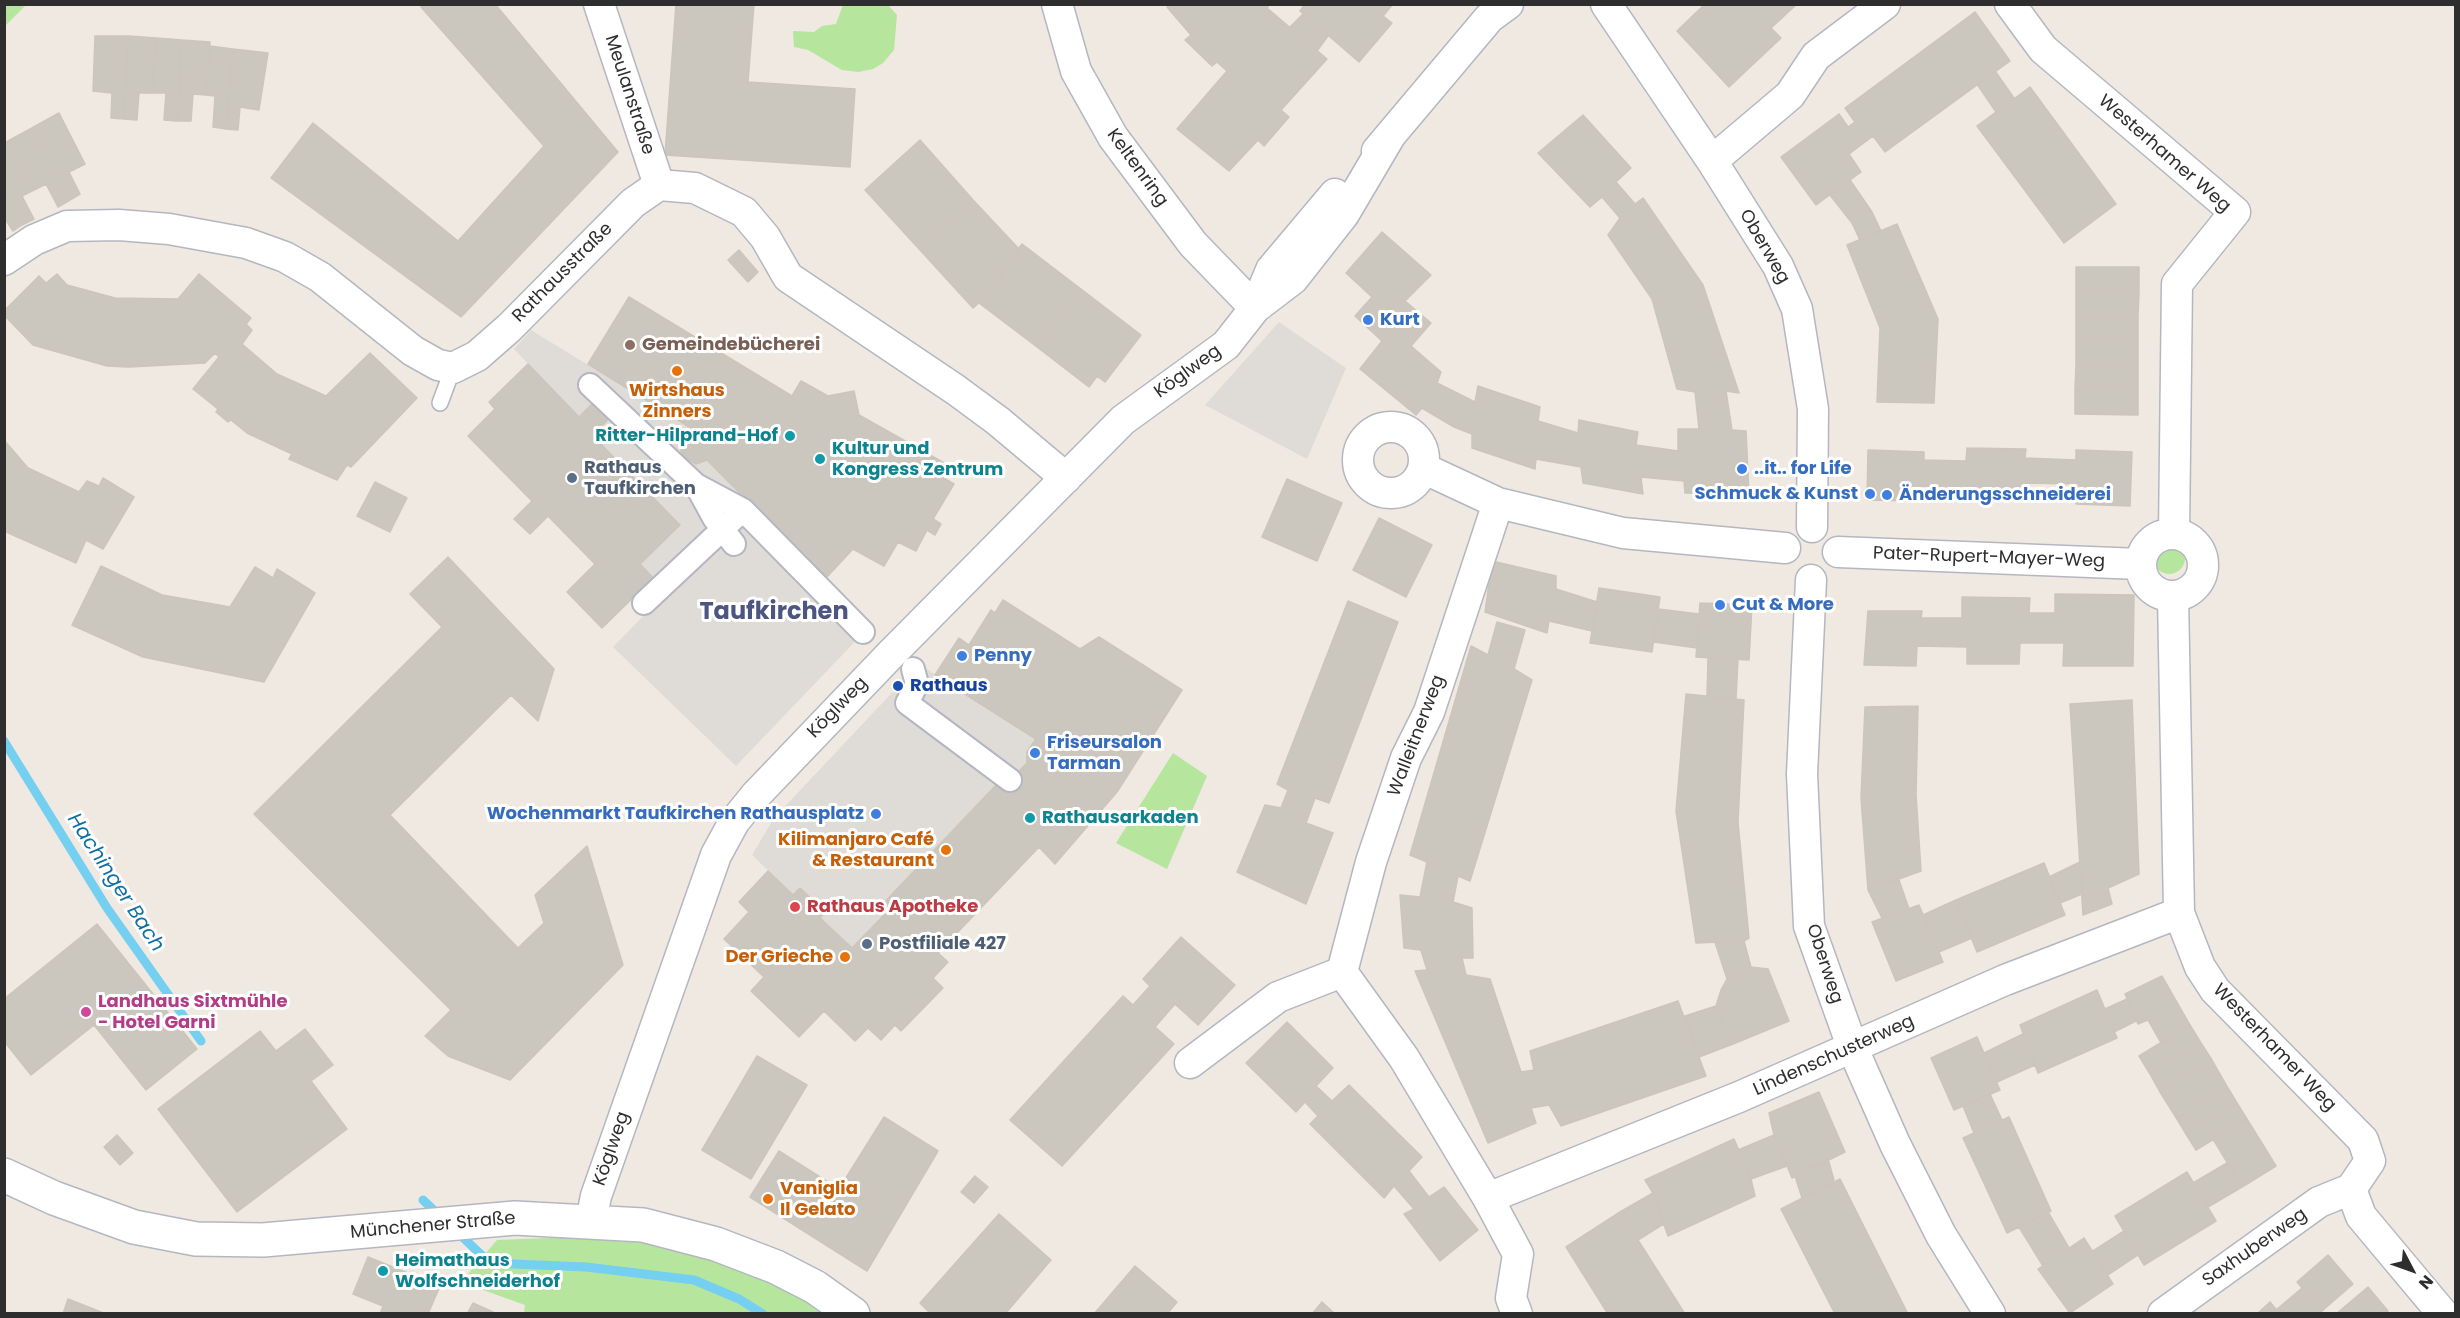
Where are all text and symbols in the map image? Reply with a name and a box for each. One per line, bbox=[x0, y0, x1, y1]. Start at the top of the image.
street label: Meulanstraße bbox=[599, 32, 659, 158]
street label: Westerhamer Weg bbox=[2093, 91, 2235, 217]
street label: Keltenring bbox=[1102, 125, 1172, 211]
street label: Oberweg bbox=[1734, 206, 1794, 288]
street label: Rathausstraße bbox=[509, 219, 617, 327]
place label: Kurt bbox=[1380, 309, 1420, 331]
marker: Kurt bbox=[1361, 313, 1375, 327]
place label: Gemeindebücherei bbox=[642, 334, 820, 356]
marker: Gemeindebücherei bbox=[623, 338, 637, 352]
street label: Köglweg bbox=[1151, 341, 1225, 403]
marker: Wirtshaus Zinners bbox=[670, 364, 684, 378]
place label: Wirtshaus Zinners bbox=[629, 380, 725, 422]
place label: Ritter-Hilprand-Hof bbox=[595, 425, 778, 447]
marker: Ritter-Hilprand-Hof bbox=[783, 429, 797, 443]
place label: Kultur und Kongress Zentrum bbox=[832, 438, 1003, 480]
marker: Kultur und Kongress Zentrum bbox=[813, 452, 827, 466]
place label: Rathaus Taufkirchen bbox=[584, 457, 696, 500]
place label: ..it.. for Life bbox=[1754, 458, 1852, 480]
marker: ..it.. for Life bbox=[1735, 462, 1749, 476]
marker: Rathaus Taufkirchen bbox=[565, 471, 579, 485]
place label: Schmuck & Kunst bbox=[1695, 483, 1858, 505]
place label: Änderungsschneiderei bbox=[1899, 484, 2111, 506]
marker: Schmuck & Kunst bbox=[1863, 487, 1877, 501]
marker: Änderungsschneiderei bbox=[1880, 488, 1894, 502]
street label: Pater-Rupert-Mayer-Weg bbox=[1872, 543, 2106, 573]
place label: Cut & More bbox=[1732, 594, 1834, 616]
marker: Cut & More bbox=[1713, 598, 1727, 612]
district label: Taufkirchen bbox=[699, 599, 849, 627]
place label: Penny bbox=[974, 645, 1032, 667]
marker: Penny bbox=[955, 649, 969, 663]
street label: Walleitnerweg bbox=[1384, 672, 1450, 800]
street label: Köglweg bbox=[803, 673, 873, 743]
place label: Rathaus bbox=[910, 675, 988, 697]
marker: Rathaus bbox=[891, 679, 905, 693]
place label: Friseursalon Tarman bbox=[1047, 732, 1162, 774]
marker: Friseursalon Tarman bbox=[1028, 746, 1042, 760]
place label: Wochenmarkt Taufkirchen Rathausplatz bbox=[487, 803, 864, 825]
marker: Wochenmarkt Taufkirchen Rathausplatz bbox=[869, 807, 883, 821]
place label: Rathausarkaden bbox=[1042, 807, 1199, 829]
water label: Hachinger Bach bbox=[61, 809, 169, 957]
marker: Rathausarkaden bbox=[1023, 811, 1037, 825]
place label: Kilimanjaro Café & Restaurant bbox=[778, 829, 934, 872]
marker: Kilimanjaro Café & Restaurant bbox=[939, 843, 953, 857]
place label: Rathaus Apotheke bbox=[807, 896, 978, 918]
marker: Rathaus Apotheke bbox=[788, 900, 802, 914]
street label: Oberweg bbox=[1801, 922, 1847, 1006]
place label: Postfiliale 427 bbox=[879, 933, 1006, 955]
marker: Postfiliale 427 bbox=[860, 937, 874, 951]
place label: Der Grieche bbox=[725, 946, 833, 968]
marker: Der Grieche bbox=[838, 950, 852, 964]
street label: Westerhamer Weg bbox=[2208, 980, 2340, 1116]
place label: Landhaus Sixtmühle - Hotel Garni bbox=[98, 991, 288, 1034]
marker: Landhaus Sixtmühle - Hotel Garni bbox=[79, 1005, 93, 1019]
street label: Lindenschusterweg bbox=[1750, 1011, 1918, 1101]
street label: Köglweg bbox=[589, 1109, 635, 1189]
place label: Vaniglia Il Gelato bbox=[780, 1178, 858, 1220]
marker: Vaniglia Il Gelato bbox=[761, 1192, 775, 1206]
street label: Saxhuberweg bbox=[2199, 1204, 2311, 1292]
street label: Münchener Straße bbox=[349, 1208, 517, 1244]
north arrow bbox=[2382, 1240, 2442, 1300]
place label: Heimathaus Wolfschneiderhof bbox=[395, 1250, 560, 1292]
marker: Heimathaus Wolfschneiderhof bbox=[376, 1264, 390, 1278]
text: N bbox=[2413, 1270, 2439, 1294]

